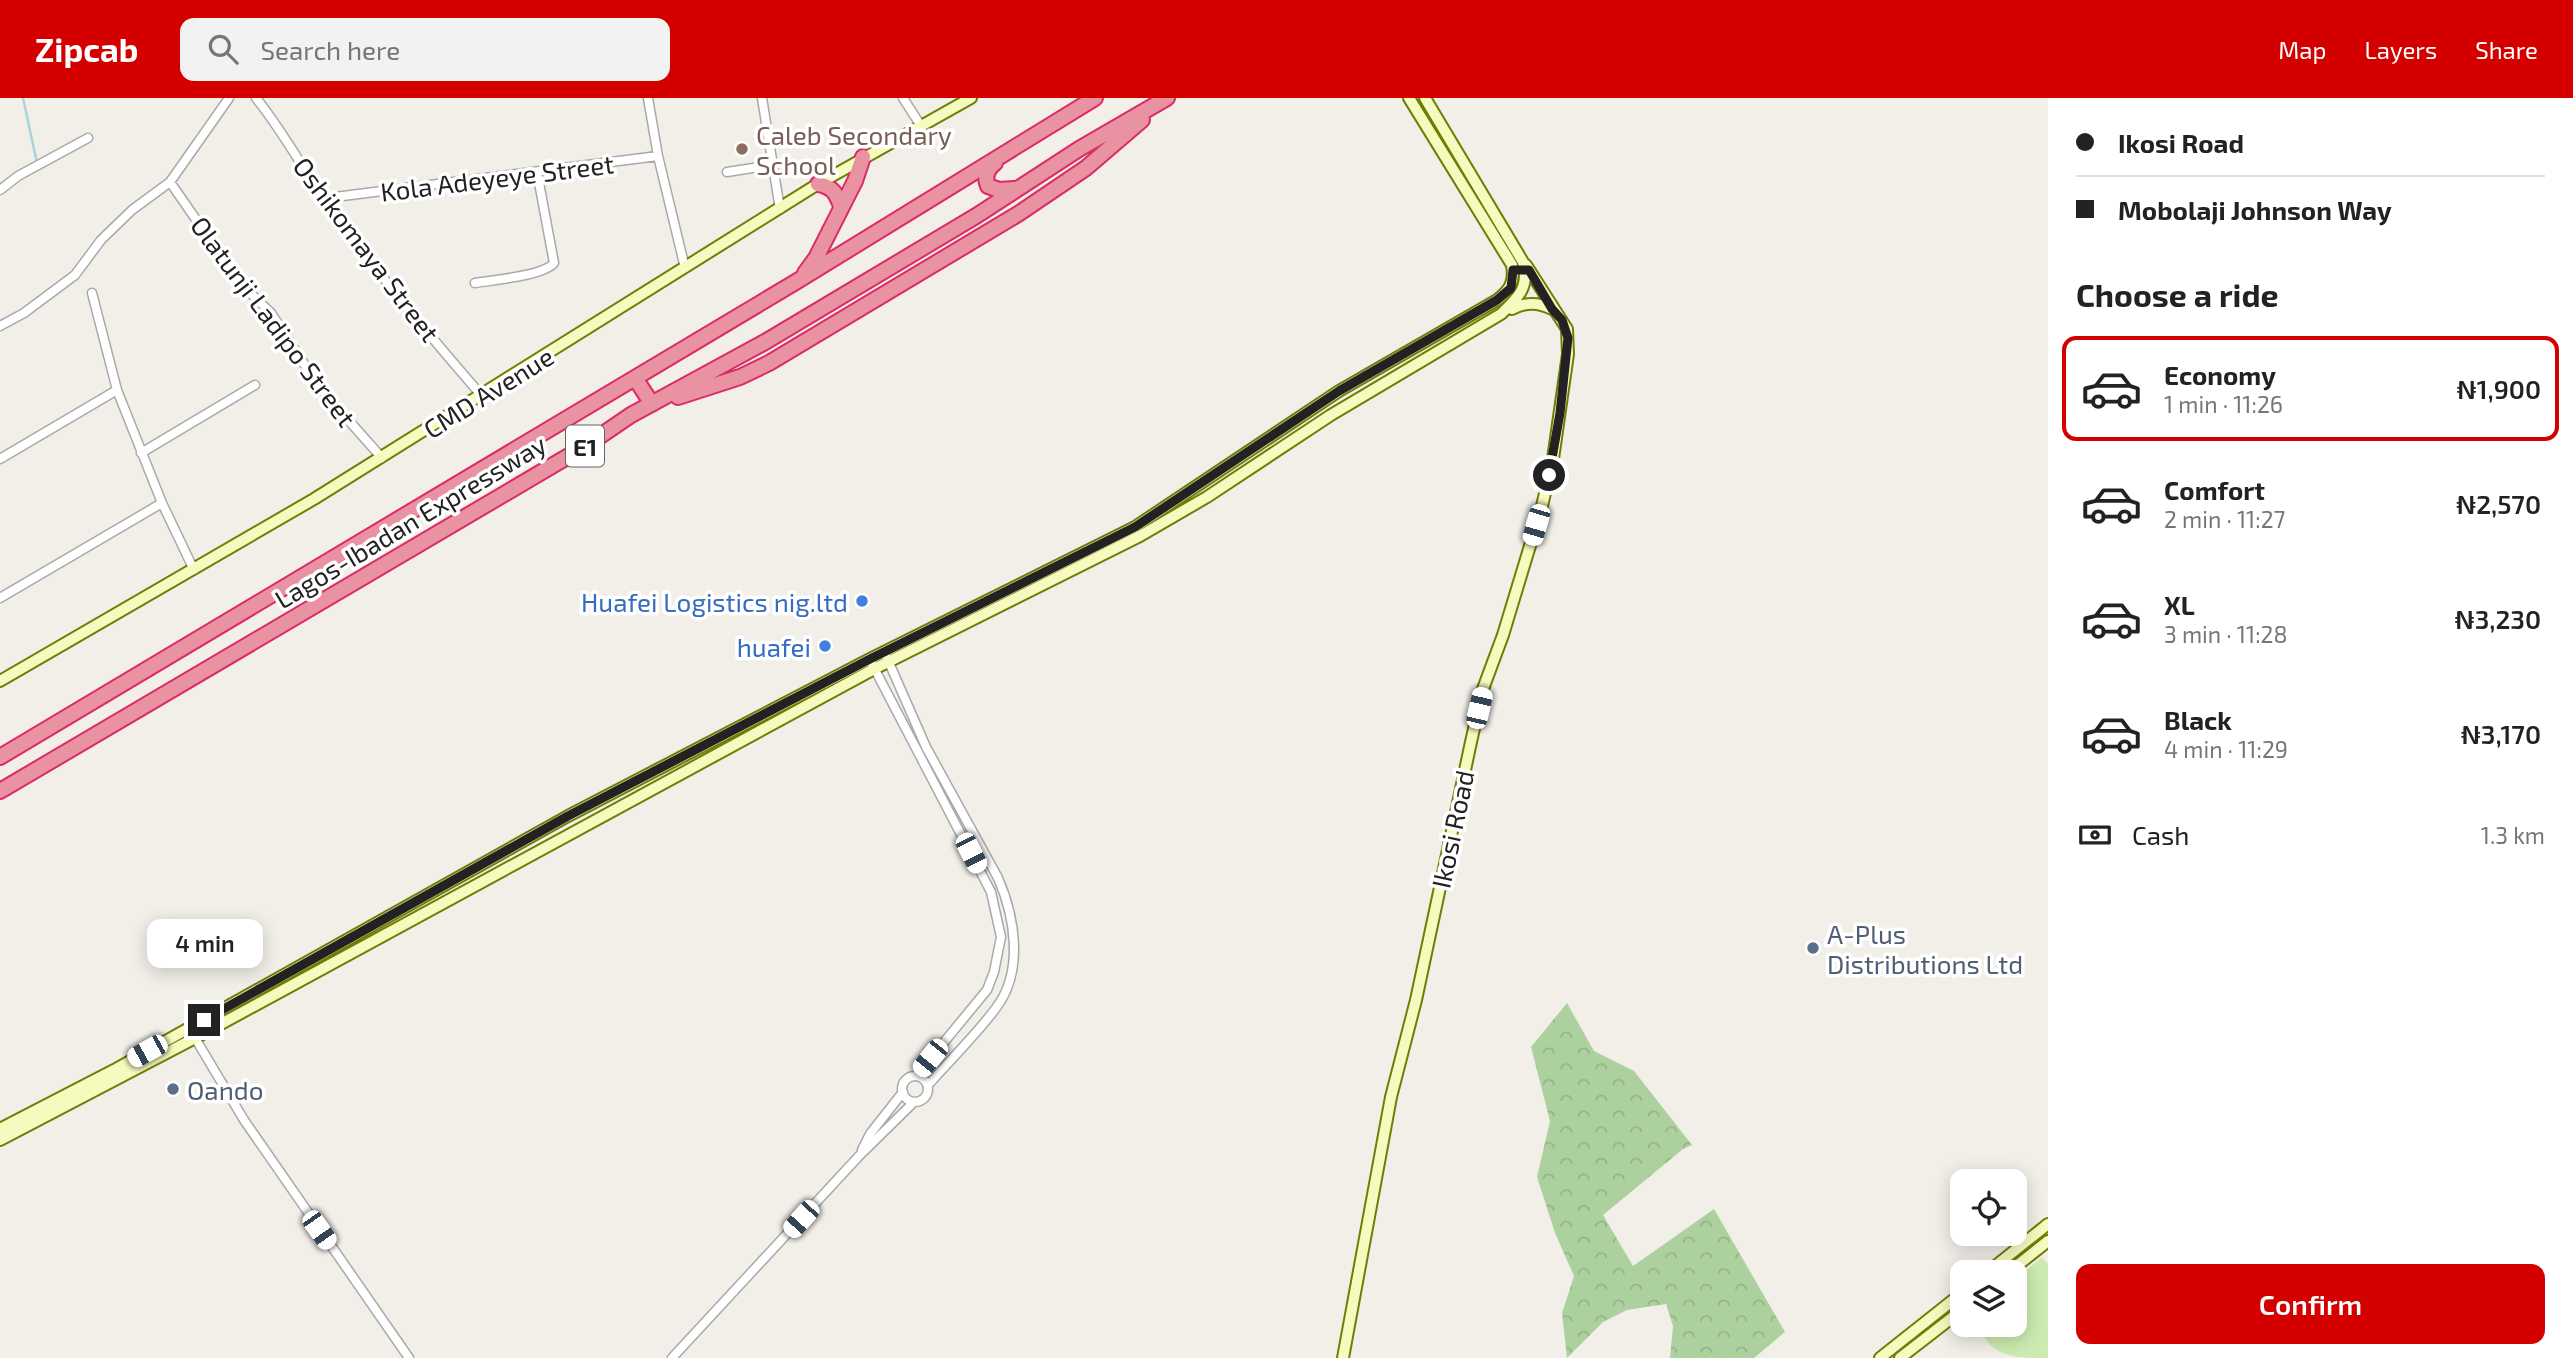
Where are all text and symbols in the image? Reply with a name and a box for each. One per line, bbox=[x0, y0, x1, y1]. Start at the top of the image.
search box bbox=[180, 18, 670, 81]
text: Zipcab bbox=[35, 29, 138, 69]
icon: search bbox=[204, 30, 242, 68]
text: Search here bbox=[260, 34, 400, 65]
text: Map bbox=[2278, 35, 2326, 64]
text: Layers bbox=[2364, 35, 2437, 64]
text: Share bbox=[2475, 35, 2538, 64]
place label: Caleb Secondary School bbox=[756, 119, 952, 180]
text: Ikosi Road bbox=[2118, 127, 2244, 158]
marker: Caleb Secondary School bbox=[734, 141, 750, 157]
street label: Kola Adeyeye Street bbox=[378, 147, 616, 207]
street label: Oshikomaya Street bbox=[288, 151, 446, 347]
text: Mobolaji Johnson Way bbox=[2118, 194, 2392, 225]
street label: Olatunji Ladipo Street bbox=[185, 210, 363, 432]
text: Choose a ride bbox=[2076, 275, 2279, 313]
street label: CMD Avenue bbox=[417, 340, 559, 444]
icon: car bbox=[2080, 357, 2143, 420]
text: Economy bbox=[2164, 359, 2276, 390]
text: ₦1,900 bbox=[2457, 373, 2541, 404]
text: 1 min · 11:26 bbox=[2164, 390, 2283, 418]
road number: E1 bbox=[566, 426, 604, 466]
street label: Lagos-Ibadan Expressway bbox=[269, 428, 551, 614]
route start bbox=[1533, 459, 1565, 491]
icon: car bbox=[2080, 472, 2143, 535]
text: Comfort bbox=[2164, 474, 2265, 505]
text: ₦2,570 bbox=[2456, 488, 2541, 519]
car bbox=[1521, 502, 1552, 548]
text: 2 min · 11:27 bbox=[2164, 505, 2285, 533]
place label: Huafei Logistics nig.ltd bbox=[581, 586, 848, 617]
icon: car bbox=[2080, 587, 2143, 650]
text: XL bbox=[2164, 589, 2195, 620]
marker: Huafei Logistics nig.ltd bbox=[854, 593, 870, 609]
text: ₦3,230 bbox=[2455, 603, 2541, 634]
text: 3 min · 11:28 bbox=[2164, 620, 2287, 648]
place label: huafei bbox=[737, 631, 811, 662]
marker: huafei bbox=[817, 638, 833, 654]
car bbox=[1465, 685, 1494, 731]
icon: car bbox=[2080, 702, 2143, 765]
text: Black bbox=[2164, 704, 2232, 735]
text: ₦3,170 bbox=[2461, 718, 2541, 749]
text: 4 min · 11:29 bbox=[2164, 735, 2288, 763]
street label: Ikosi Road bbox=[1424, 767, 1480, 891]
icon: cash bbox=[2076, 816, 2114, 854]
text: Cash bbox=[2132, 819, 2189, 850]
text: 1.3 km bbox=[2481, 821, 2545, 849]
car bbox=[953, 830, 990, 876]
callout: 4 min bbox=[146, 918, 262, 968]
place label: A-Plus Distributions Ltd bbox=[1827, 918, 2023, 979]
text: 4 min bbox=[175, 929, 235, 957]
marker: A-Plus Distributions Ltd bbox=[1805, 940, 1821, 956]
route end bbox=[188, 1004, 220, 1036]
car bbox=[124, 1032, 171, 1070]
car bbox=[909, 1035, 952, 1081]
place label: Oando bbox=[187, 1074, 263, 1105]
marker: Oando bbox=[165, 1081, 181, 1097]
map controls bbox=[1950, 1169, 2027, 1337]
button: locate bbox=[1950, 1169, 2027, 1246]
car bbox=[780, 1196, 823, 1242]
car bbox=[299, 1207, 340, 1253]
button: layers bbox=[1950, 1260, 2027, 1337]
button: Confirm bbox=[2076, 1264, 2545, 1344]

